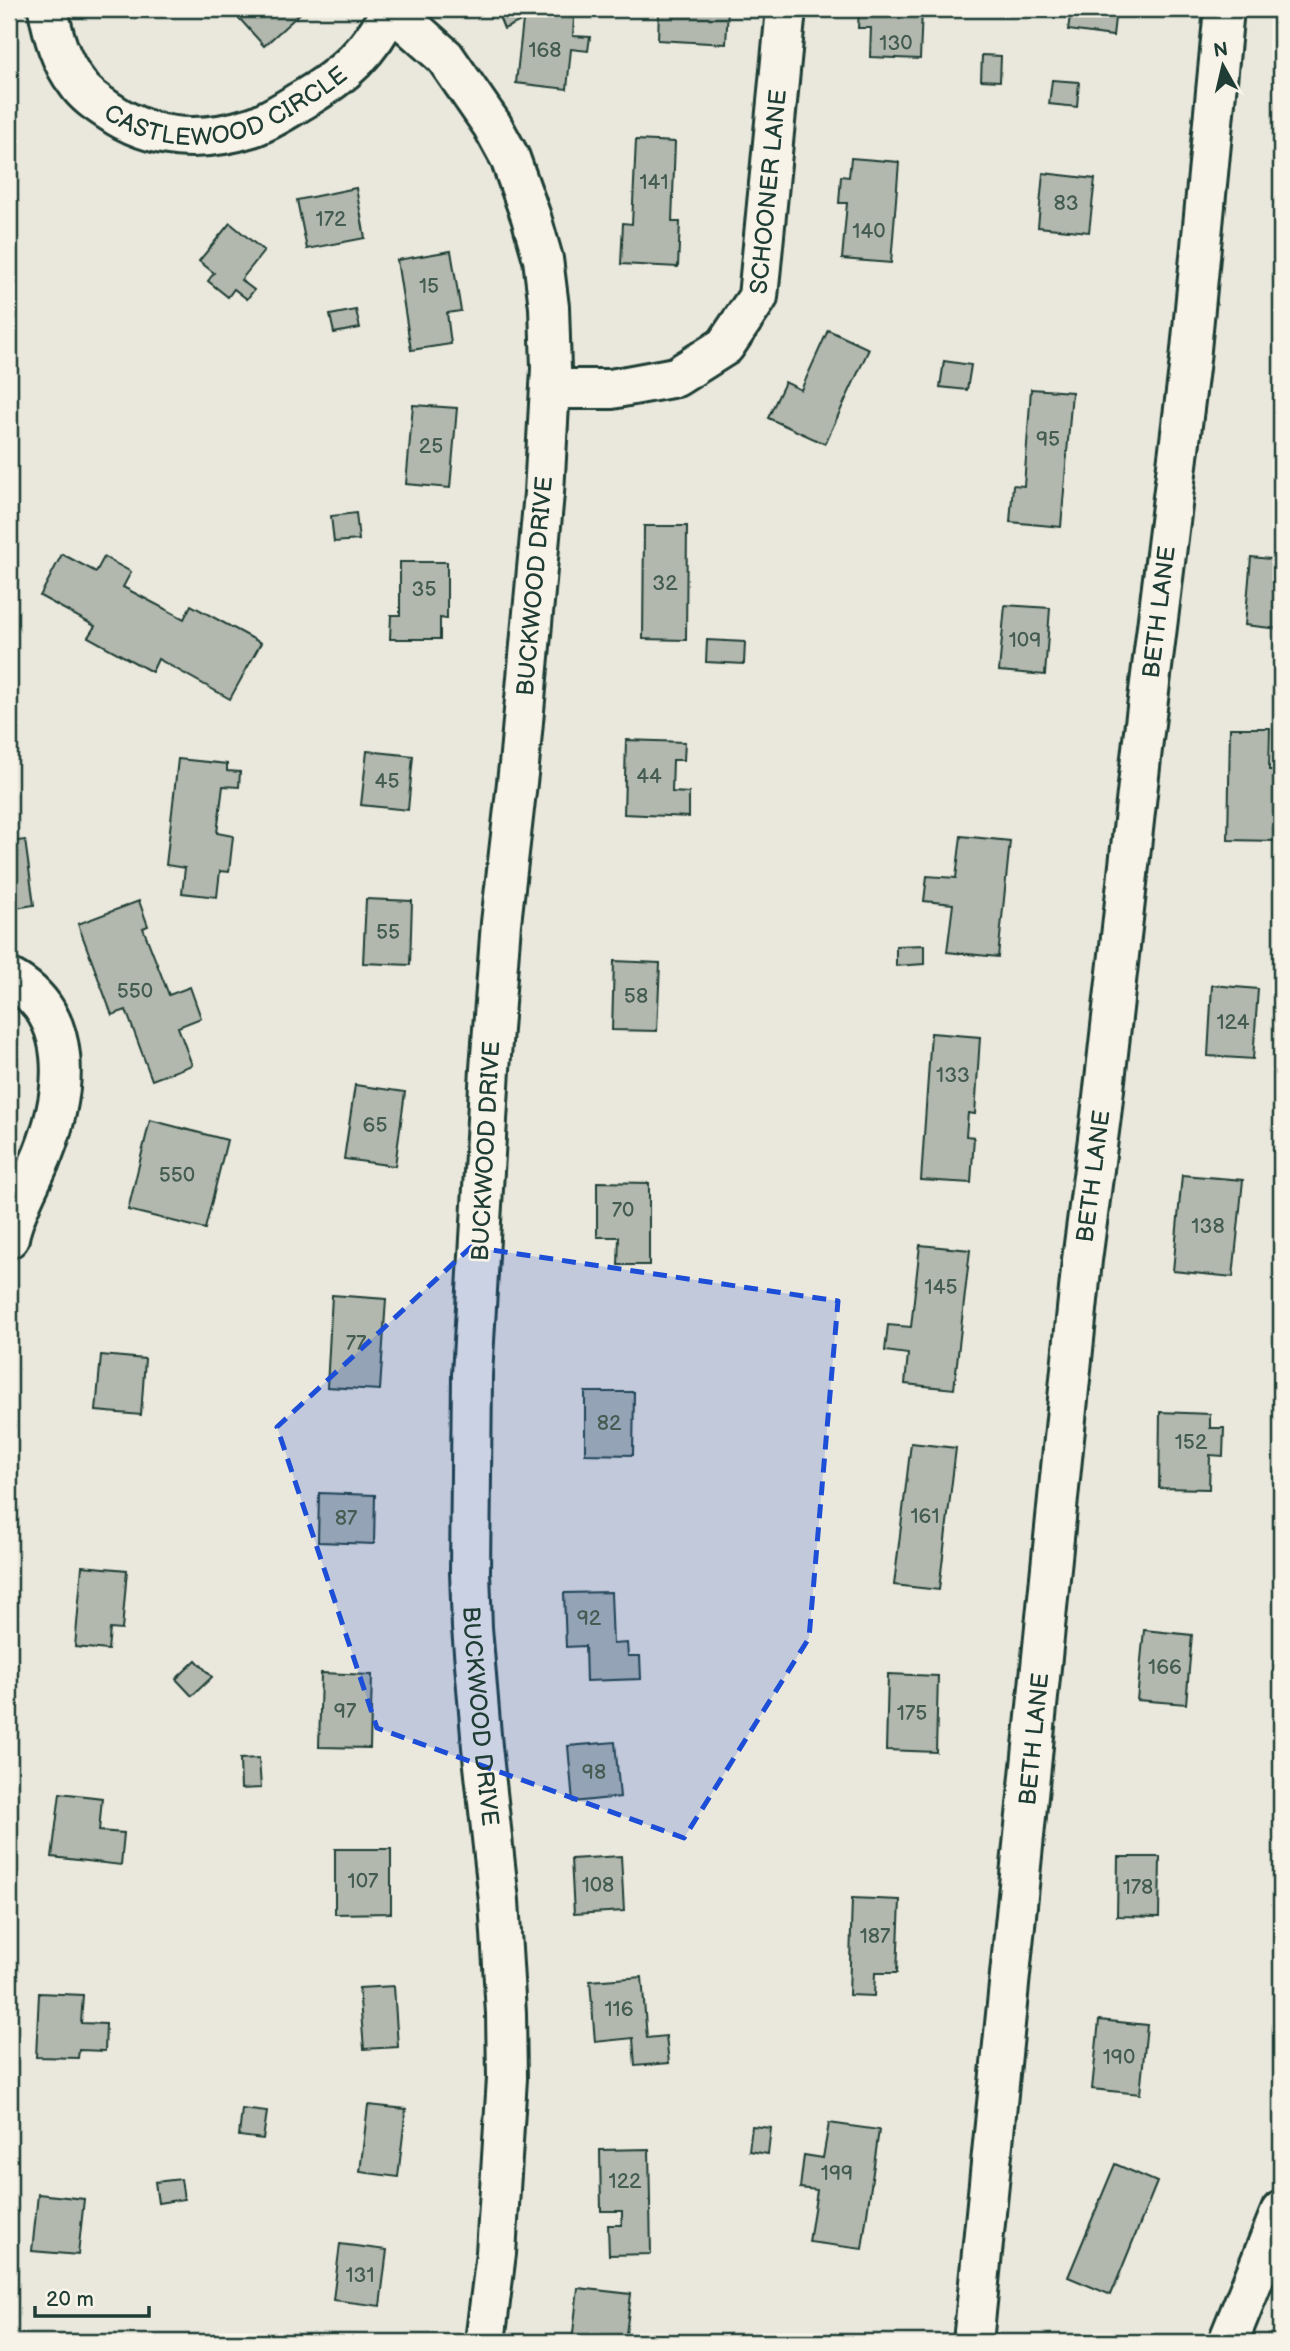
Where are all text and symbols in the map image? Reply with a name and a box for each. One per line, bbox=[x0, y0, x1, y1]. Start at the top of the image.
house number: 130 bbox=[879, 31, 913, 56]
north arrow bbox=[1188, 32, 1258, 102]
house number: 168 bbox=[528, 38, 562, 63]
text: N bbox=[1212, 38, 1230, 63]
street label: CASTLEWOOD CIRCLE bbox=[99, 60, 353, 152]
street label: SCHOONER LANE bbox=[744, 88, 793, 295]
house number: 141 bbox=[639, 170, 669, 195]
house number: 83 bbox=[1053, 191, 1079, 216]
house number: 172 bbox=[316, 207, 347, 232]
house number: 140 bbox=[852, 219, 886, 244]
house number: 15 bbox=[419, 274, 439, 299]
house number: 95 bbox=[1036, 427, 1060, 452]
house number: 25 bbox=[419, 434, 443, 459]
street label: BUCKWOOD DRIVE bbox=[511, 475, 559, 697]
street label: BETH LANE bbox=[1136, 544, 1181, 680]
house number: 32 bbox=[652, 571, 678, 596]
house number: 35 bbox=[412, 577, 436, 602]
house number: 109 bbox=[1009, 628, 1041, 653]
house number: 44 bbox=[636, 764, 662, 789]
house number: 45 bbox=[375, 769, 399, 794]
house number: 55 bbox=[376, 920, 400, 945]
house number: 550 bbox=[117, 979, 153, 1004]
house number: 58 bbox=[624, 984, 648, 1009]
house number: 124 bbox=[1216, 1010, 1250, 1035]
street label: BUCKWOOD DRIVE bbox=[466, 1040, 506, 1262]
house number: 133 bbox=[936, 1063, 970, 1088]
street label: BETH LANE bbox=[1070, 1108, 1116, 1244]
house number: 65 bbox=[363, 1113, 387, 1138]
house number: 550 bbox=[159, 1163, 195, 1188]
house number: 70 bbox=[612, 1198, 634, 1223]
house number: 138 bbox=[1191, 1214, 1225, 1239]
house number: 145 bbox=[925, 1275, 957, 1300]
house number: 77 bbox=[346, 1331, 367, 1356]
house number: 82 bbox=[597, 1411, 622, 1436]
house number: 152 bbox=[1175, 1430, 1208, 1455]
house number: 161 bbox=[910, 1504, 940, 1529]
house number: 87 bbox=[335, 1506, 358, 1531]
street label: BUCKWOOD DRIVE bbox=[457, 1606, 505, 1827]
house number: 92 bbox=[577, 1606, 602, 1631]
house number: 166 bbox=[1148, 1655, 1182, 1680]
street label: BETH LANE bbox=[1013, 1671, 1055, 1807]
house number: 97 bbox=[334, 1699, 357, 1724]
house number: 175 bbox=[897, 1701, 927, 1726]
house number: 98 bbox=[582, 1760, 606, 1785]
house number: 107 bbox=[348, 1869, 379, 1894]
house number: 108 bbox=[582, 1873, 614, 1898]
house number: 178 bbox=[1123, 1875, 1153, 1900]
house number: 187 bbox=[860, 1924, 891, 1949]
house number: 116 bbox=[604, 1997, 634, 2022]
house number: 190 bbox=[1103, 2045, 1135, 2070]
house number: 199 bbox=[821, 2161, 853, 2186]
house number: 122 bbox=[609, 2169, 642, 2194]
house number: 131 bbox=[345, 2263, 375, 2288]
scale bar bbox=[35, 2274, 149, 2318]
text: 20 m bbox=[46, 2287, 94, 2312]

